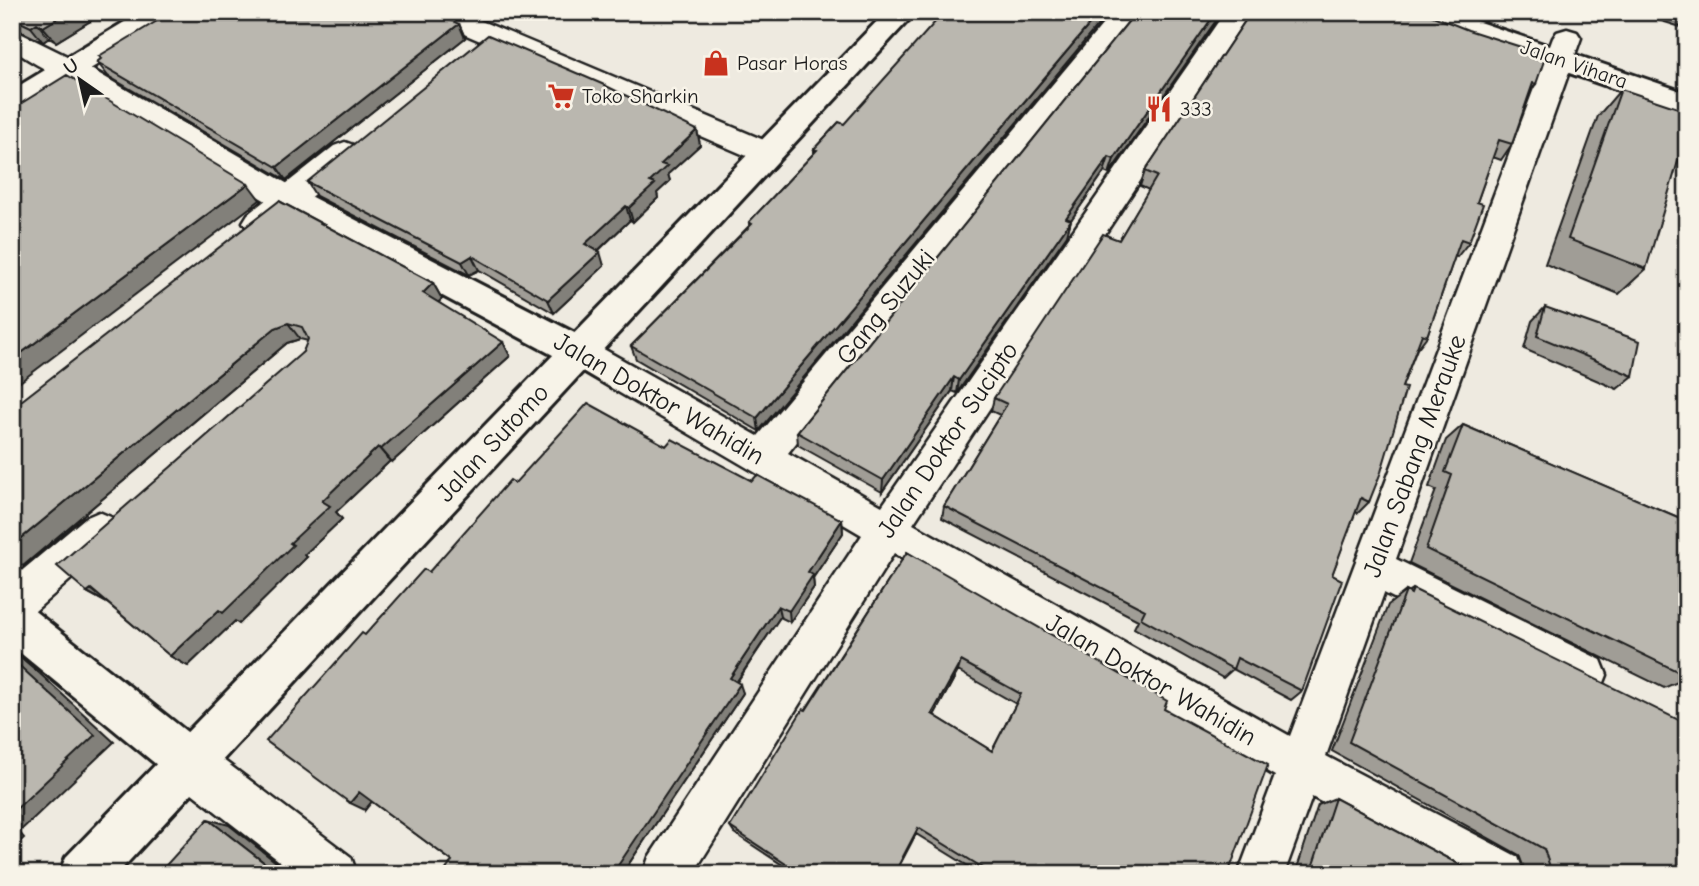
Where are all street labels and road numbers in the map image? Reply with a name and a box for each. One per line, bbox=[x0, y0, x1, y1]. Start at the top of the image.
street label: Jalan Vihara bbox=[1517, 35, 1631, 93]
street label: Gang Suzuki bbox=[830, 243, 942, 371]
street label: Jalan Doktor Wahidin bbox=[549, 327, 769, 471]
street label: Jalan Sabang Merauke bbox=[1357, 331, 1473, 581]
street label: Jalan Doktor Sucipto bbox=[871, 336, 1025, 544]
street label: Jalan Sutomo bbox=[431, 378, 555, 508]
street label: Jalan Doktor Wahidin bbox=[1041, 608, 1261, 752]

